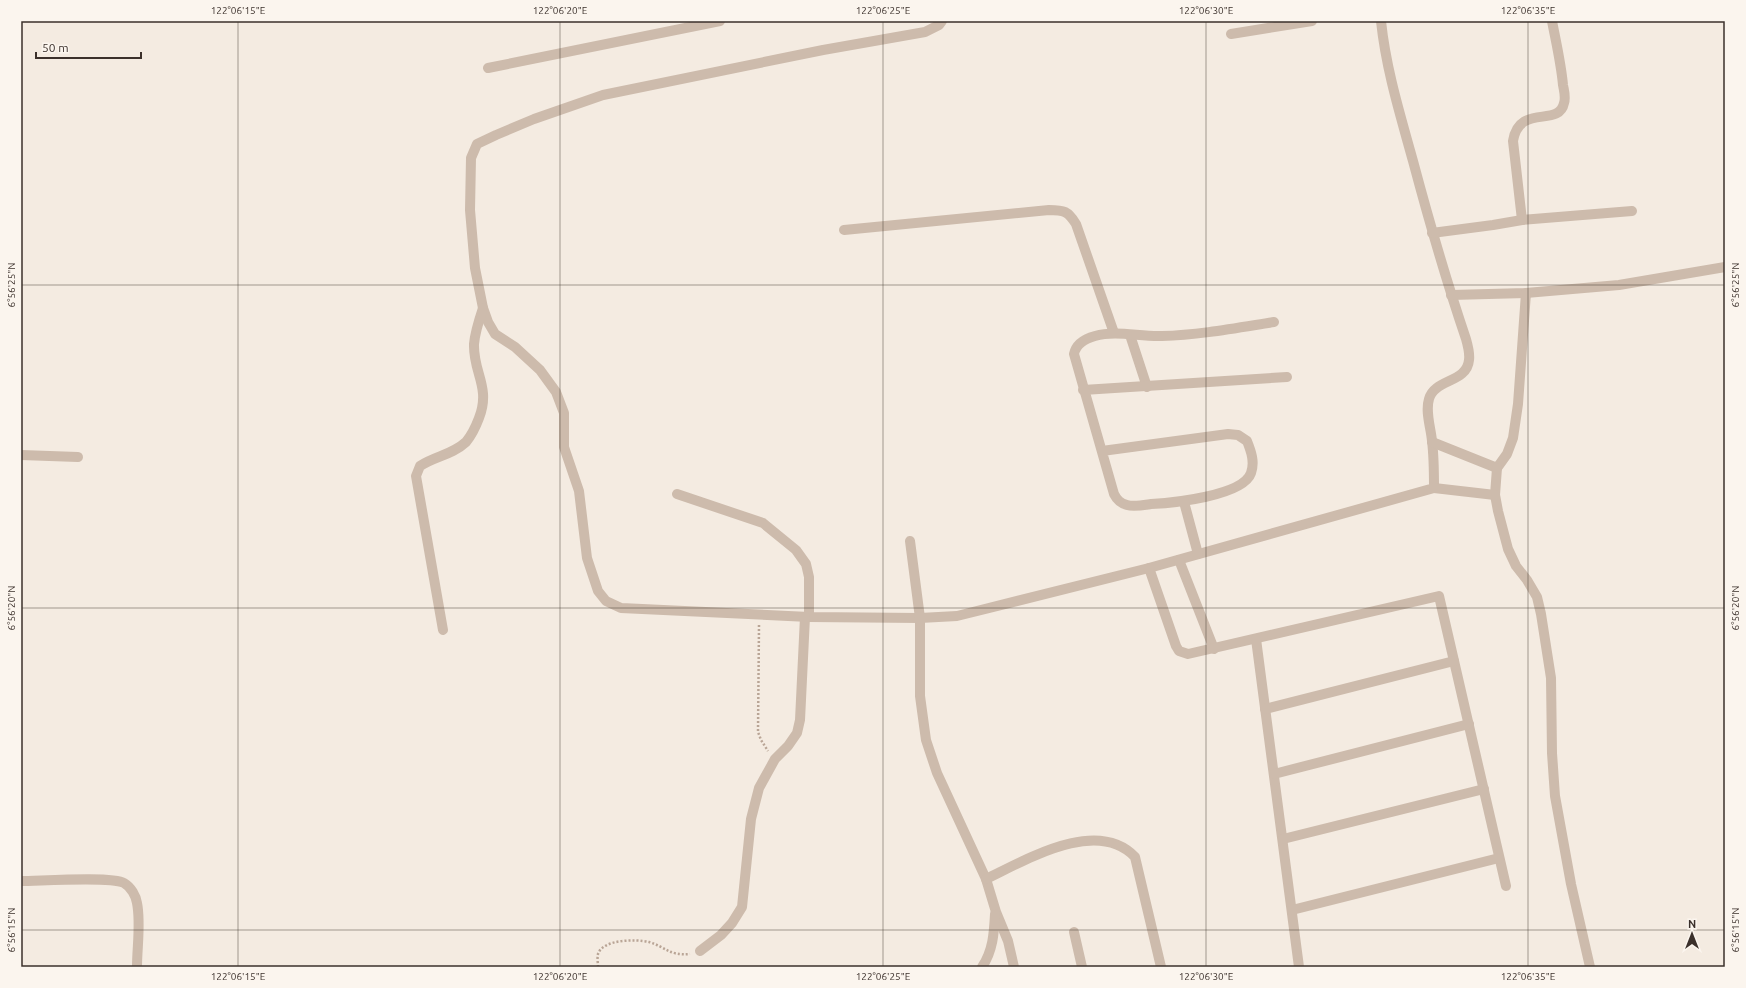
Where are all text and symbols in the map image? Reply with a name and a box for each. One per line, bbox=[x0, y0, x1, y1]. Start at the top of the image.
text: 122°06'15"E bbox=[211, 5, 266, 16]
text: 122°06'20"E bbox=[533, 5, 588, 16]
text: 122°06'25"E bbox=[856, 5, 911, 16]
text: 122°06'30"E bbox=[1179, 5, 1234, 16]
text: 122°06'35"E bbox=[1501, 5, 1556, 16]
scale bar bbox=[36, 34, 141, 60]
text: 50 m bbox=[42, 41, 69, 54]
text: 6°56'25"N bbox=[6, 263, 17, 307]
text: 6°56'25"N bbox=[1730, 263, 1741, 307]
text: 6°56'20"N bbox=[6, 586, 17, 630]
text: 6°56'20"N bbox=[1730, 586, 1741, 630]
text: 6°56'15"N bbox=[6, 908, 17, 952]
text: 6°56'15"N bbox=[1730, 908, 1741, 952]
north arrow bbox=[1672, 914, 1712, 954]
text: N bbox=[1688, 918, 1696, 930]
text: 122°06'15"E bbox=[211, 971, 266, 982]
text: 122°06'20"E bbox=[533, 971, 588, 982]
text: 122°06'25"E bbox=[856, 971, 911, 982]
text: 122°06'30"E bbox=[1179, 971, 1234, 982]
text: 122°06'35"E bbox=[1501, 971, 1556, 982]

